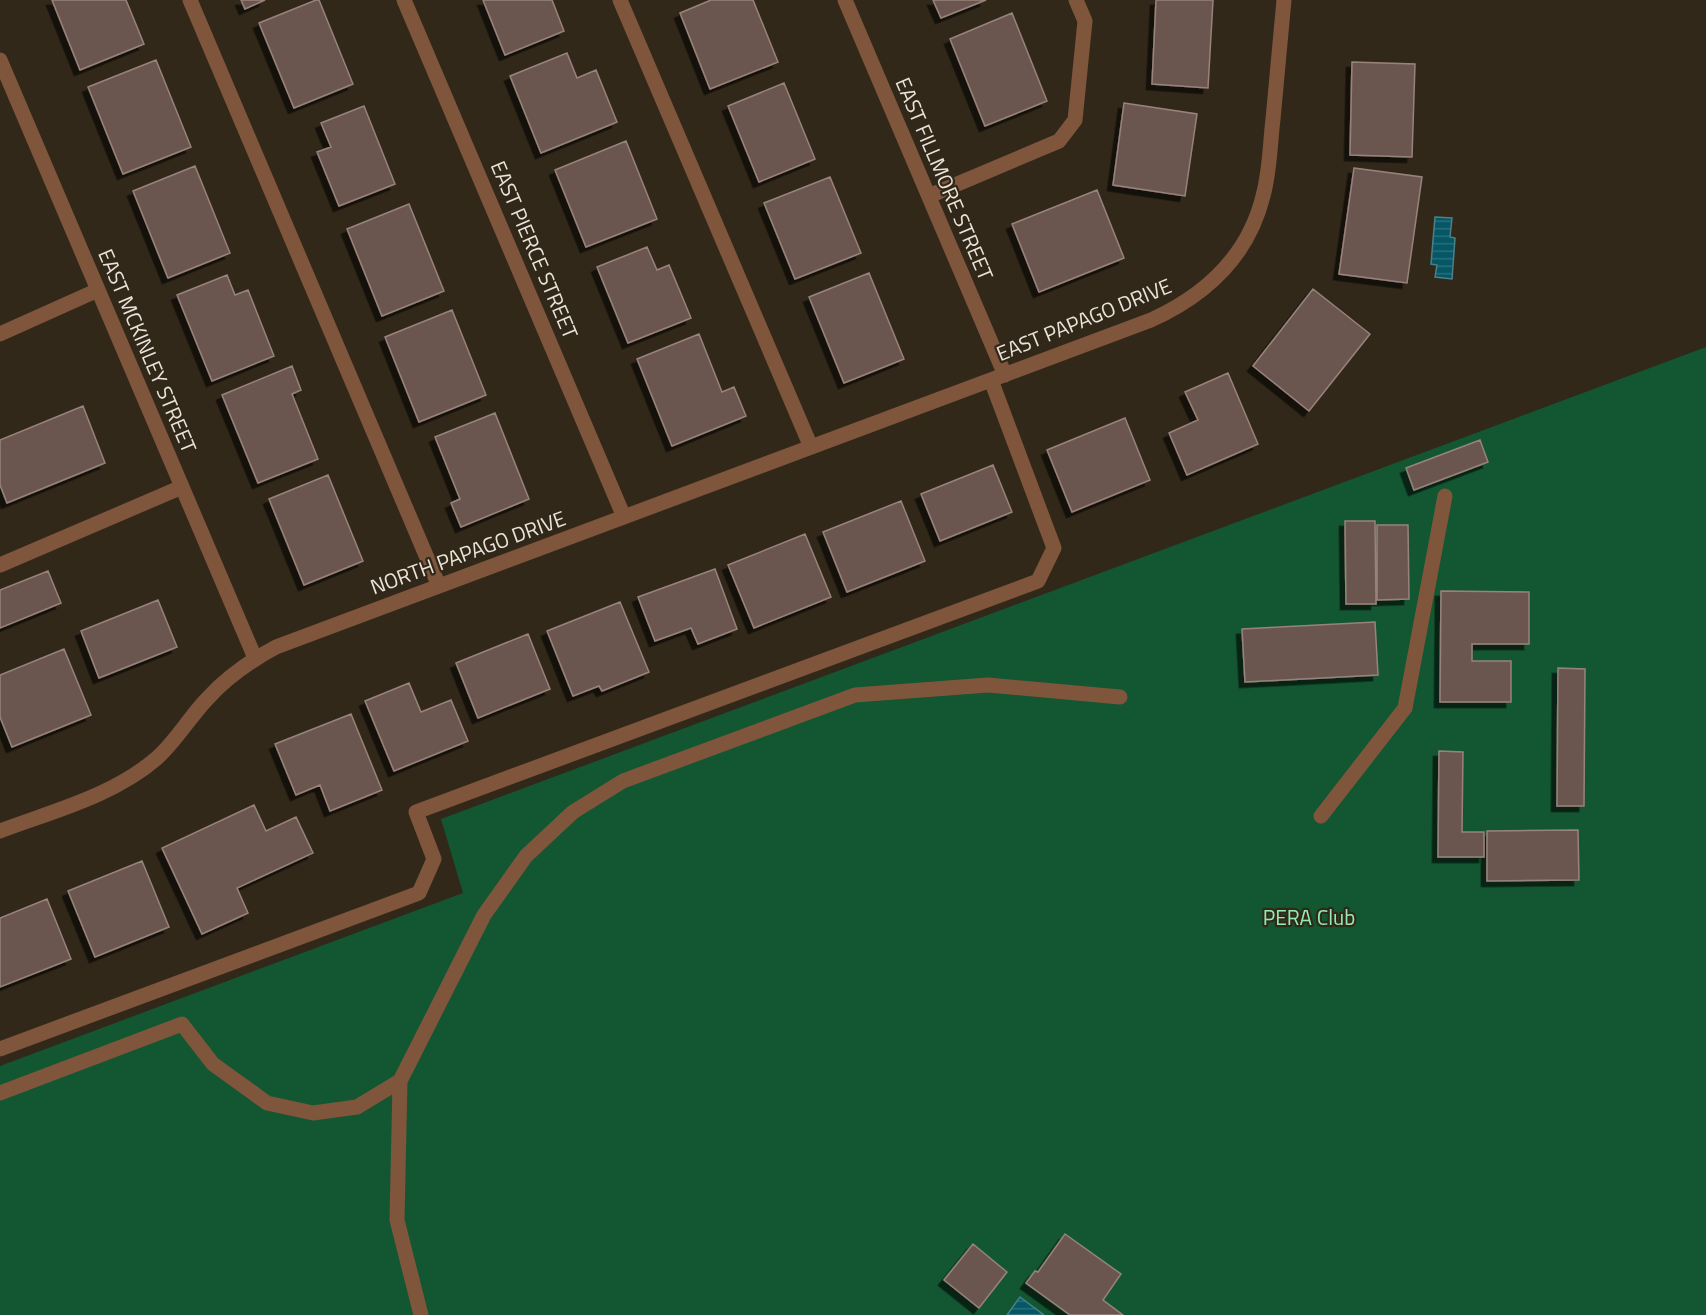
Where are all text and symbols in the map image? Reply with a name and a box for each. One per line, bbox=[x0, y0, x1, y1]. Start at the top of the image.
street label: EAST FILLMORE STREET bbox=[888, 72, 1002, 285]
street label: EAST PIERCE STREET bbox=[483, 156, 587, 344]
street label: EAST MCKINLEY STREET bbox=[90, 244, 205, 457]
street label: EAST PAPAGO DRIVE bbox=[991, 269, 1176, 369]
street label: NORTH PAPAGO DRIVE bbox=[365, 502, 570, 602]
park label: PERA Club bbox=[1263, 901, 1355, 933]

